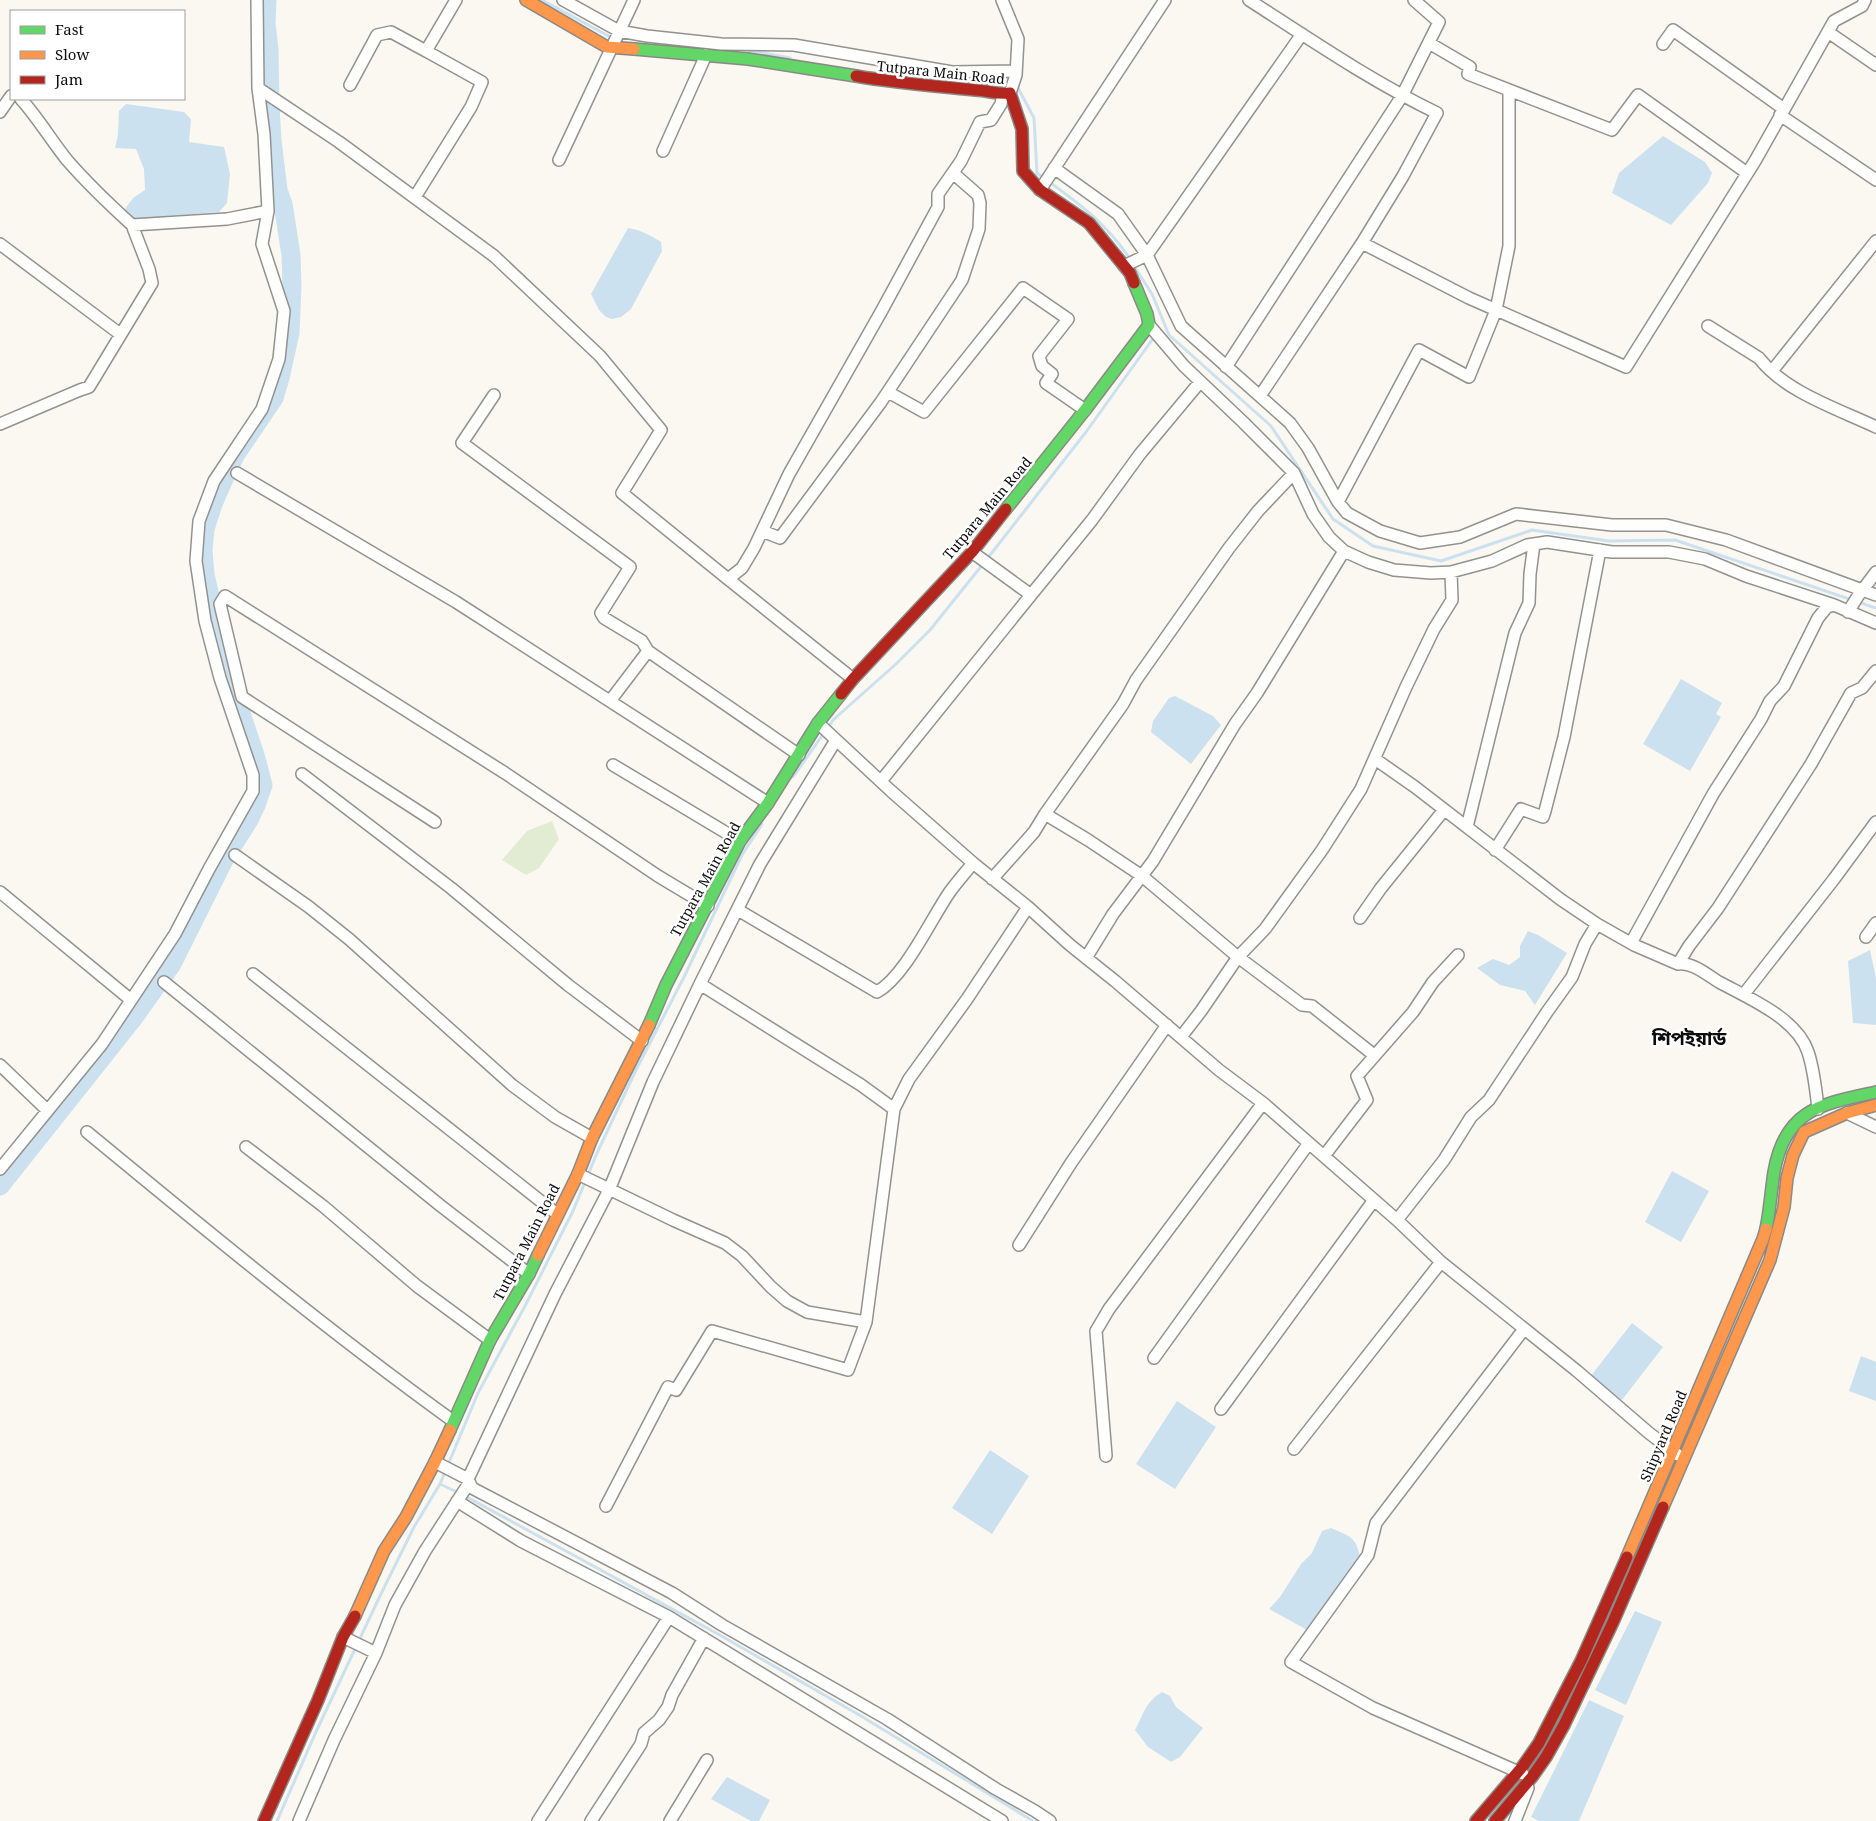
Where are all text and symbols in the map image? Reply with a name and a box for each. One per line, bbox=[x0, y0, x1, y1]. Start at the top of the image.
legend bbox=[10, 10, 185, 100]
text: Fast bbox=[55, 19, 84, 39]
text: Slow bbox=[55, 44, 89, 64]
street label: Tutpara Main Road bbox=[876, 56, 1006, 88]
text: Jam bbox=[54, 69, 83, 89]
street label: Tutpara Main Road bbox=[938, 452, 1036, 563]
street label: Tutpara Main Road bbox=[666, 818, 745, 940]
district label: শিপইয়ার্ড bbox=[1651, 1025, 1726, 1051]
street label: Tutpara Main Road bbox=[488, 1180, 564, 1304]
street label: Shipyard Road bbox=[1635, 1387, 1691, 1485]

